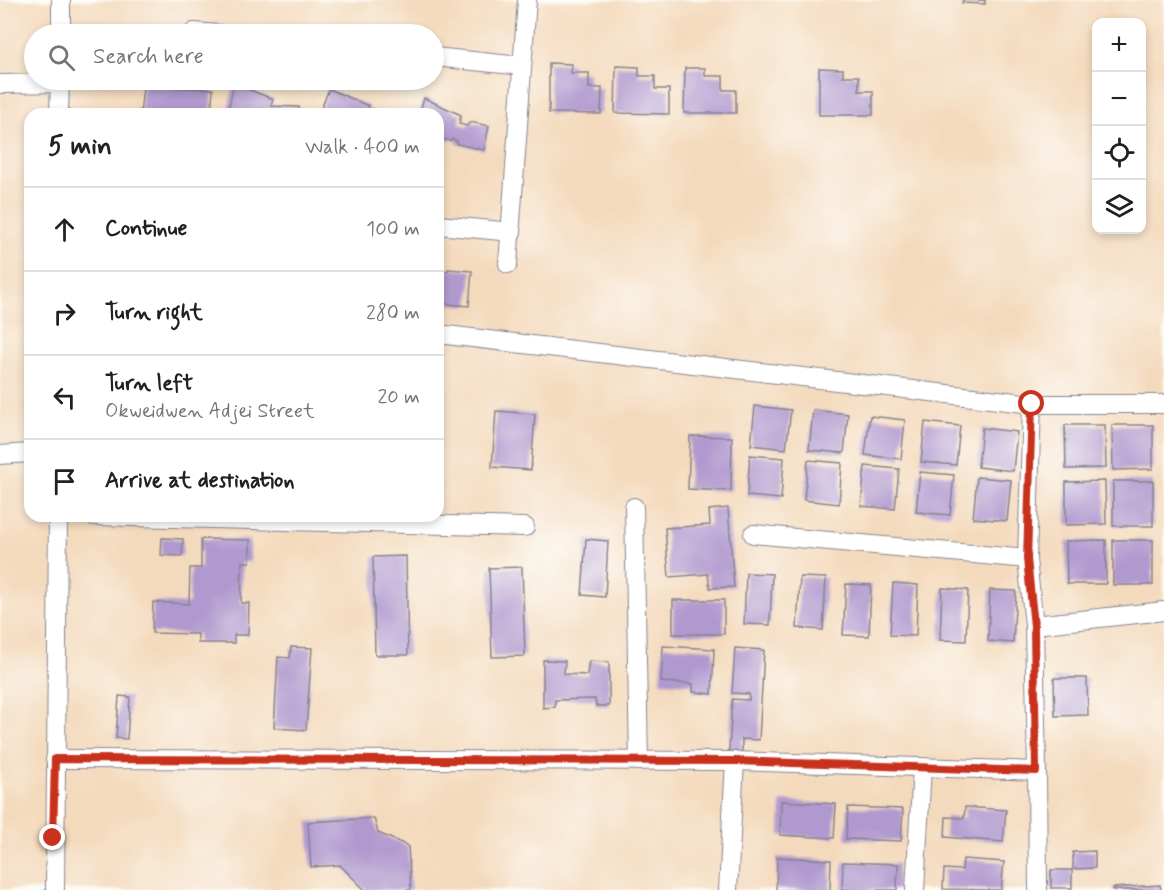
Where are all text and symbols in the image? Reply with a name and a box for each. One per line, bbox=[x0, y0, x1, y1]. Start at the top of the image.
map controls bbox=[1092, 18, 1146, 234]
button: + bbox=[1092, 18, 1146, 72]
search box bbox=[24, 24, 444, 90]
icon: search bbox=[45, 41, 78, 74]
text: Search here bbox=[93, 43, 204, 71]
button: − bbox=[1092, 72, 1146, 126]
button: locate bbox=[1092, 126, 1146, 180]
text: 5 min bbox=[48, 130, 112, 164]
text: Walk · 400 m bbox=[305, 134, 420, 161]
button: layers bbox=[1092, 180, 1146, 234]
icon: ahead bbox=[48, 213, 81, 246]
text: Continue bbox=[105, 215, 187, 243]
text: 100 m bbox=[366, 216, 420, 243]
icon: right bbox=[48, 297, 81, 330]
text: Turn right bbox=[105, 299, 203, 327]
text: 280 m bbox=[366, 300, 420, 327]
text: Turn left bbox=[105, 370, 193, 398]
icon: left bbox=[48, 381, 81, 414]
text: 20 m bbox=[377, 384, 420, 411]
route start bbox=[1018, 390, 1044, 416]
text: Okweidwen Adjei Street bbox=[105, 398, 315, 425]
icon: arrive bbox=[48, 465, 81, 498]
text: Arrive at destination bbox=[105, 467, 295, 495]
route end bbox=[39, 824, 65, 850]

